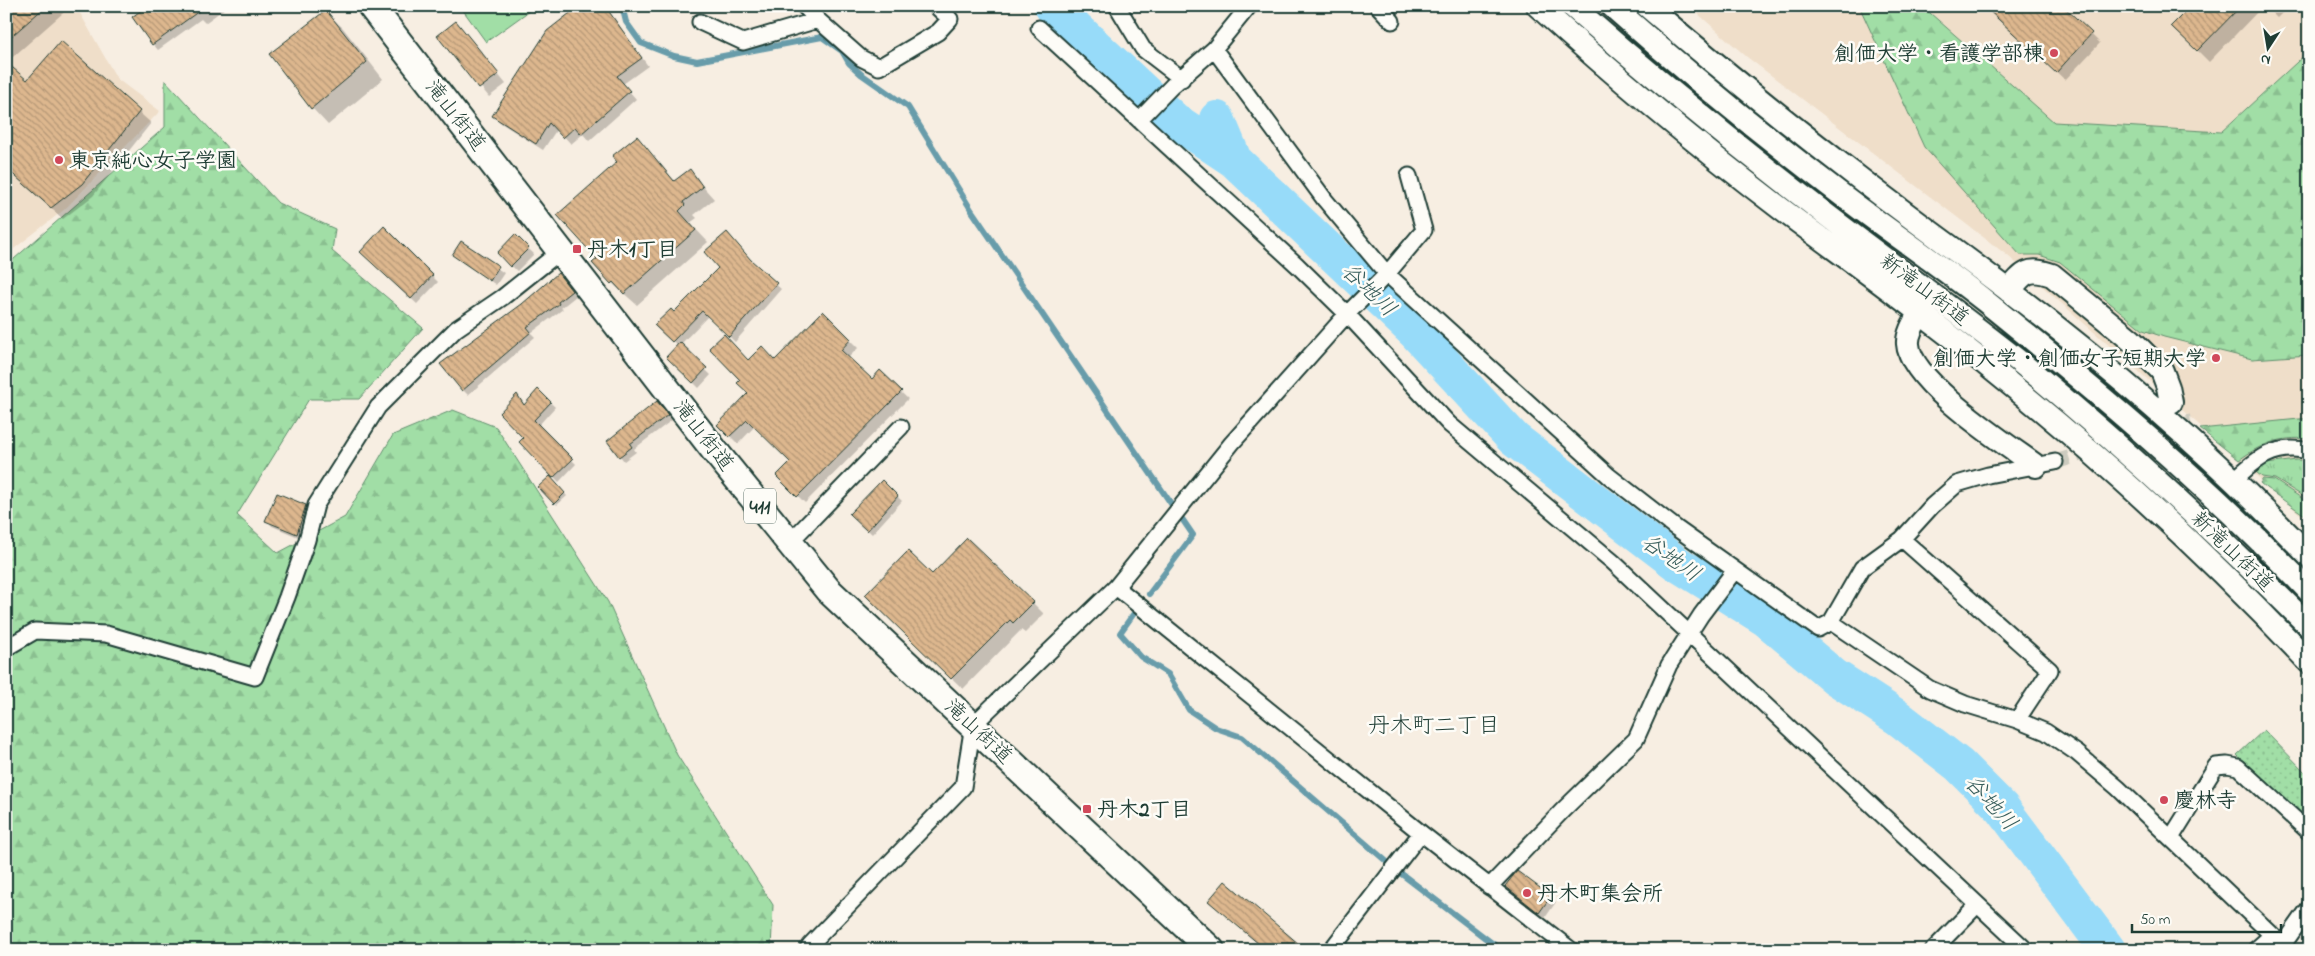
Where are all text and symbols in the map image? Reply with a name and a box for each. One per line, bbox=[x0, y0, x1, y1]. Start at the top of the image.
north arrow bbox=[2242, 22, 2292, 72]
place label: 創価大学・看護学部棟 bbox=[1834, 40, 2044, 70]
marker: 創価大学・看護学部棟 bbox=[2048, 47, 2060, 59]
text: N bbox=[2259, 48, 2272, 71]
street label: 滝山街道 bbox=[417, 74, 492, 159]
place label: 東京純心女子学園 bbox=[69, 147, 237, 177]
marker: 東京純心女子学園 bbox=[53, 154, 65, 166]
place label: 丹木1丁目 bbox=[587, 236, 678, 266]
marker: 丹木1丁目 bbox=[571, 243, 583, 255]
street label: 新滝山街道 bbox=[1873, 247, 1975, 334]
water label: 谷地川 bbox=[1333, 257, 1403, 326]
place label: 創価大学・創価女子短期大学 bbox=[1933, 345, 2206, 375]
marker: 創価大学・創価女子短期大学 bbox=[2210, 352, 2222, 364]
street label: 滝山街道 bbox=[665, 394, 740, 479]
road number: 411 bbox=[744, 488, 776, 524]
street label: 新滝山街道 bbox=[2183, 505, 2280, 600]
water label: 谷地川 bbox=[1634, 527, 1706, 591]
street label: 滝山街道 bbox=[937, 693, 1019, 772]
district label: 丹木町二丁目 bbox=[1368, 711, 1500, 743]
water label: 谷地川 bbox=[1956, 769, 2024, 839]
place label: 慶林寺 bbox=[2174, 787, 2237, 817]
marker: 慶林寺 bbox=[2158, 794, 2170, 806]
place label: 丹木2丁目 bbox=[1097, 796, 1191, 826]
marker: 丹木2丁目 bbox=[1081, 803, 1093, 815]
place label: 丹木町集会所 bbox=[1537, 880, 1663, 910]
marker: 丹木町集会所 bbox=[1521, 887, 1533, 899]
scale bar bbox=[2132, 901, 2281, 933]
text: 50 m bbox=[2140, 909, 2171, 931]

